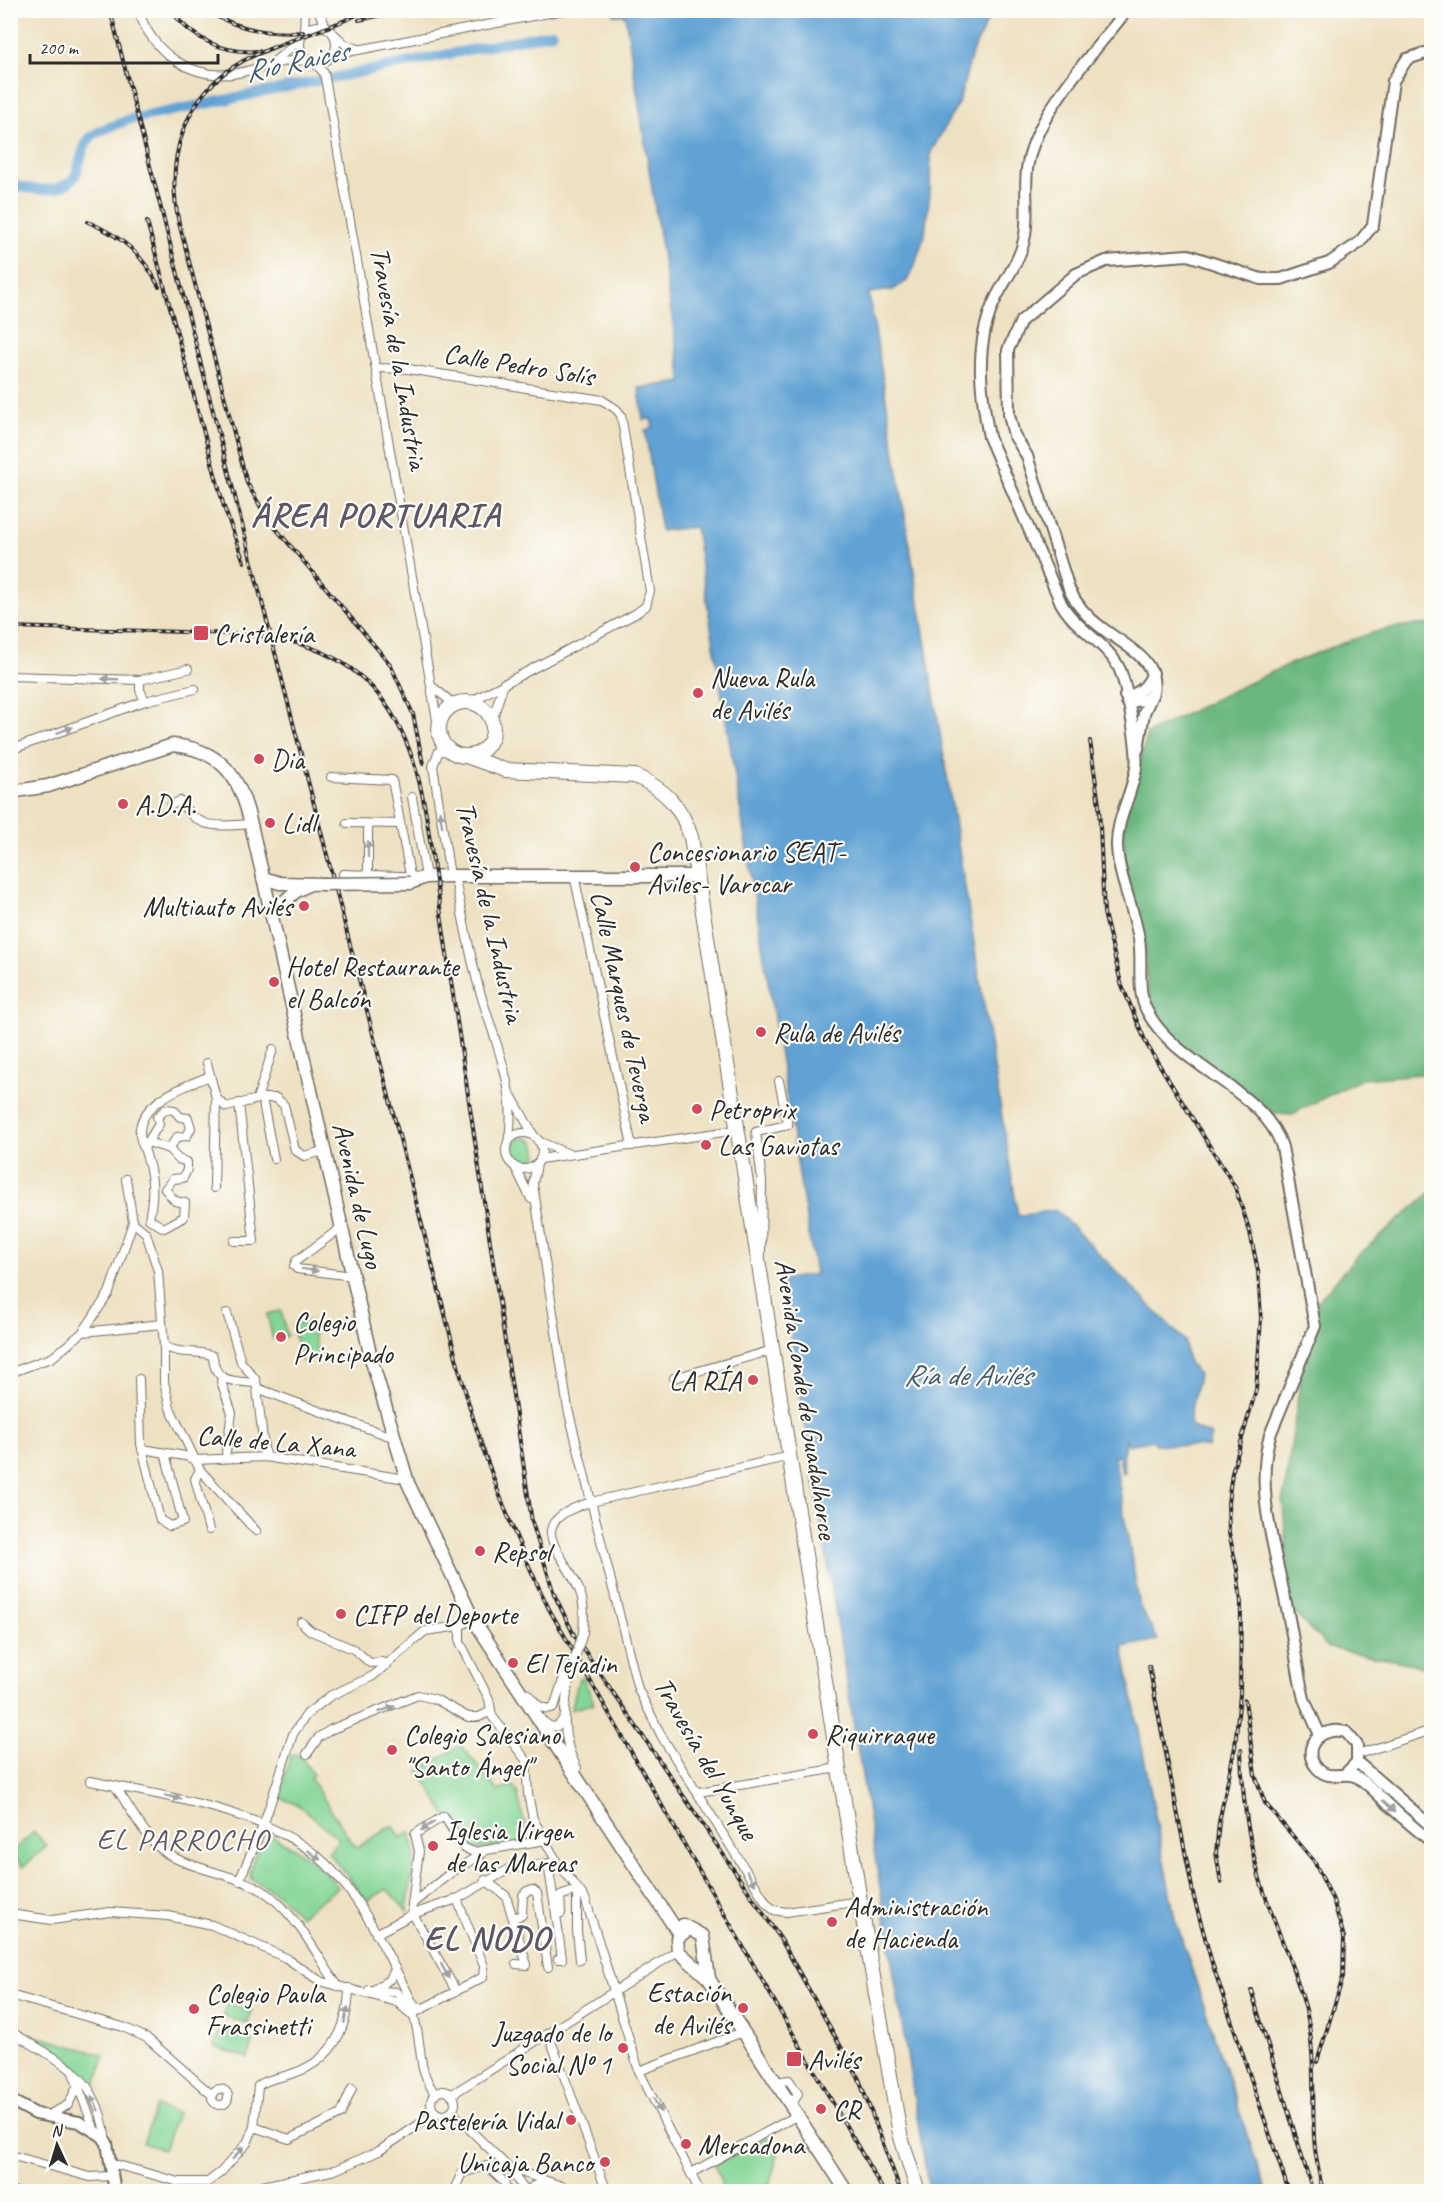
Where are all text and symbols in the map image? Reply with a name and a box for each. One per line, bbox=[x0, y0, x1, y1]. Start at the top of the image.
scale bar bbox=[30, 27, 218, 65]
water label: Río Raices bbox=[241, 31, 355, 90]
text: 200 m bbox=[39, 37, 80, 59]
street label: Travesía de la Industria bbox=[363, 244, 437, 475]
street label: Calle Pedro Solís bbox=[441, 335, 599, 394]
district label: ÁREA PORTUARIA bbox=[251, 493, 502, 536]
place label: Cristalería bbox=[214, 616, 316, 651]
marker: Cristalería bbox=[192, 624, 210, 642]
place label: Nueva Rula de Avilés bbox=[710, 660, 816, 727]
one-way arrow bbox=[100, 675, 119, 684]
marker: Nueva Rula de Avilés bbox=[691, 686, 705, 700]
one-way arrow bbox=[57, 725, 75, 735]
place label: Dia bbox=[271, 742, 306, 777]
marker: Dia bbox=[252, 752, 266, 766]
place label: A.D.A. bbox=[135, 787, 196, 822]
marker: A.D.A. bbox=[116, 797, 130, 811]
street label: Travesía de la Industria bbox=[448, 798, 533, 1028]
place label: Lidl bbox=[282, 806, 320, 841]
one-way arrow bbox=[436, 809, 445, 828]
marker: Lidl bbox=[263, 816, 277, 830]
place label: Concesionario SEAT- Aviles- Varocar bbox=[647, 834, 848, 901]
one-way arrow bbox=[363, 839, 373, 858]
marker: Concesionario SEAT- Aviles- Varocar bbox=[628, 860, 642, 874]
street label: Calle Marques de Teverga bbox=[583, 888, 667, 1127]
place label: Multiauto Avilés bbox=[143, 889, 294, 924]
marker: Multiauto Avilés bbox=[297, 899, 311, 913]
place label: Hotel Restaurante el Balcón bbox=[286, 949, 460, 1016]
marker: Hotel Restaurante el Balcón bbox=[267, 975, 281, 989]
place label: Rula de Avilés bbox=[773, 1015, 902, 1050]
marker: Rula de Avilés bbox=[754, 1025, 768, 1039]
place label: Petroprix bbox=[709, 1092, 798, 1127]
marker: Petroprix bbox=[690, 1102, 704, 1116]
street label: Avenida de Lugo bbox=[325, 1119, 393, 1273]
place label: Las Gaviotas bbox=[718, 1128, 841, 1163]
marker: Las Gaviotas bbox=[699, 1138, 713, 1152]
street label: Avenida Conde de Guadalhorce bbox=[767, 1257, 846, 1543]
one-way arrow bbox=[300, 1266, 319, 1275]
place label: Colegio Principado bbox=[293, 1304, 395, 1371]
marker: Colegio Principado bbox=[274, 1330, 288, 1344]
water label: Ría de Avilés bbox=[904, 1356, 1036, 1394]
place label: LA RÍA bbox=[669, 1363, 743, 1398]
marker: LA RÍA bbox=[746, 1373, 760, 1387]
street label: Calle de La Xana bbox=[195, 1417, 359, 1466]
place label: Repsol bbox=[492, 1534, 556, 1569]
marker: Repsol bbox=[473, 1544, 487, 1558]
place label: CIFP del Deporte bbox=[353, 1597, 519, 1632]
marker: CIFP del Deporte bbox=[334, 1607, 348, 1621]
place label: El Tejadin bbox=[525, 1646, 618, 1681]
marker: El Tejadin bbox=[506, 1656, 520, 1670]
street label: Travesía del Yunque bbox=[646, 1671, 768, 1847]
one-way arrow bbox=[378, 1703, 396, 1713]
place label: Colegio Salesiano "Santo Ángel" bbox=[404, 1717, 562, 1784]
place label: Riquirraque bbox=[825, 1717, 936, 1752]
marker: Riquirraque bbox=[806, 1727, 820, 1741]
marker: Colegio Salesiano "Santo Ángel" bbox=[385, 1743, 399, 1757]
one-way arrow bbox=[164, 1793, 183, 1802]
one-way arrow bbox=[1382, 1799, 1397, 1813]
place label: Iglesia Virgen de las Mareas bbox=[445, 1813, 578, 1880]
district label: EL PARROCHO bbox=[97, 1820, 271, 1858]
one-way arrow bbox=[420, 1820, 437, 1831]
marker: Iglesia Virgen de las Mareas bbox=[426, 1839, 440, 1853]
one-way arrow bbox=[306, 1848, 321, 1860]
one-way arrow bbox=[746, 1870, 757, 1886]
place label: Administración de Hacienda bbox=[844, 1889, 989, 1956]
marker: Administración de Hacienda bbox=[825, 1915, 839, 1929]
district label: EL NODO bbox=[424, 1916, 554, 1959]
one-way arrow bbox=[440, 1963, 450, 1980]
place label: Estación de Avilés bbox=[647, 1975, 733, 2042]
place label: Colegio Paula Frassinetti bbox=[206, 1976, 327, 2043]
marker: Estación de Avilés bbox=[736, 2001, 750, 2015]
marker: Colegio Paula Frassinetti bbox=[187, 2002, 201, 2016]
one-way arrow bbox=[342, 2005, 352, 2024]
place label: Juzgado de lo Social Nº 1 bbox=[491, 2015, 614, 2082]
marker: Juzgado de lo Social Nº 1 bbox=[616, 2041, 630, 2055]
place label: Avilés bbox=[808, 2042, 863, 2077]
marker: Avilés bbox=[785, 2050, 803, 2068]
place label: CR bbox=[833, 2092, 863, 2127]
one-way arrow bbox=[91, 2094, 100, 2111]
one-way arrow bbox=[652, 2097, 661, 2114]
marker: CR bbox=[814, 2102, 828, 2116]
place label: Pastelería Vidal bbox=[413, 2103, 564, 2138]
marker: Pastelería Vidal bbox=[564, 2113, 578, 2127]
north arrow bbox=[27, 2115, 87, 2175]
text: N bbox=[50, 2120, 65, 2141]
place label: Mercadona bbox=[698, 2127, 806, 2162]
marker: Mercadona bbox=[679, 2137, 693, 2151]
place label: Unicaja Banco bbox=[458, 2145, 596, 2180]
one-way arrow bbox=[231, 2146, 244, 2161]
marker: Unicaja Banco bbox=[598, 2155, 612, 2169]

